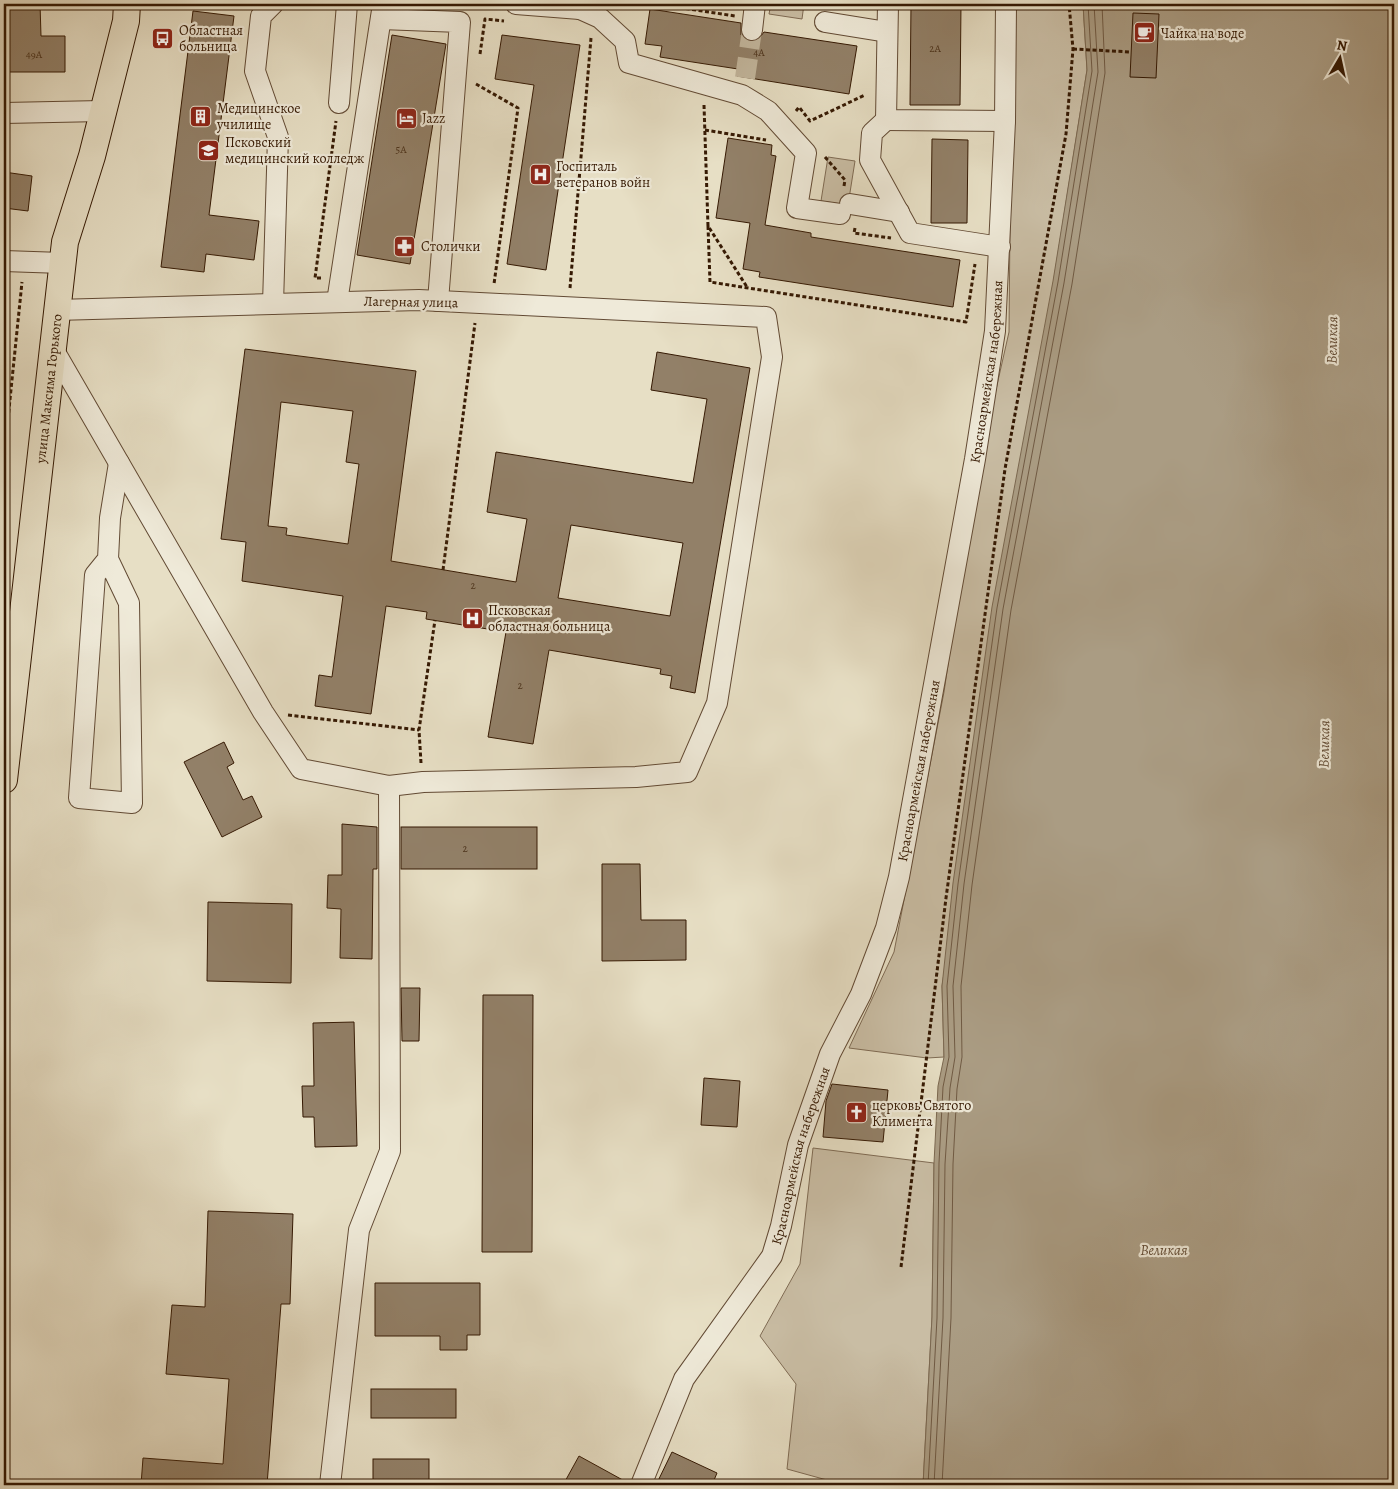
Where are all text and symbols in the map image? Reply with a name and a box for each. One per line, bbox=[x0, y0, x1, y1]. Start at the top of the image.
place label: Областная больница bbox=[179, 21, 243, 56]
cafe icon: Чайка на воде bbox=[1133, 21, 1157, 45]
place label: Чайка на воде bbox=[1161, 24, 1244, 43]
bus stop icon: Областная больница bbox=[151, 26, 175, 50]
north arrow bbox=[1316, 32, 1366, 82]
text: N bbox=[1335, 35, 1348, 56]
house number: 2А bbox=[929, 41, 941, 56]
house number: 4А bbox=[753, 45, 765, 60]
house number: 49А bbox=[26, 47, 43, 62]
place label: Медицинское училище bbox=[216, 99, 301, 134]
building icon: Медицинское училище bbox=[189, 104, 213, 128]
hotel icon: Jazz bbox=[394, 106, 418, 130]
place label: Jazz bbox=[422, 109, 446, 128]
place label: Псковский медицинский колледж bbox=[225, 133, 365, 168]
school or university icon: Псковский медицинский колледж bbox=[197, 138, 221, 162]
house number: 5А bbox=[395, 142, 407, 157]
place label: Госпиталь ветеранов войн bbox=[556, 157, 650, 192]
hospital icon: Госпиталь ветеранов войн bbox=[528, 162, 552, 186]
pharmacy icon: Столички bbox=[393, 234, 417, 258]
place label: Столички bbox=[421, 237, 480, 256]
street label: Красноармейская набережная bbox=[965, 279, 1007, 464]
street label: Лагерная улица bbox=[363, 292, 459, 312]
street label: улица Максима Горького bbox=[30, 313, 66, 465]
water label: Великая bbox=[1322, 316, 1342, 364]
house number: 2 bbox=[470, 578, 476, 593]
place label: Псковская областная больница bbox=[488, 601, 611, 636]
hospital icon: Псковская областная больница bbox=[460, 606, 484, 630]
house number: 2 bbox=[517, 678, 523, 693]
street label: Красноармейская набережная bbox=[892, 678, 944, 863]
water label: Великая bbox=[1314, 720, 1334, 768]
house number: 2 bbox=[462, 841, 468, 856]
street label: Красноармейская набережная bbox=[766, 1064, 834, 1247]
place label: церковь Святого Климента bbox=[872, 1096, 971, 1131]
church icon: церковь Святого Климента bbox=[844, 1101, 868, 1125]
water label: Великая bbox=[1140, 1240, 1188, 1260]

